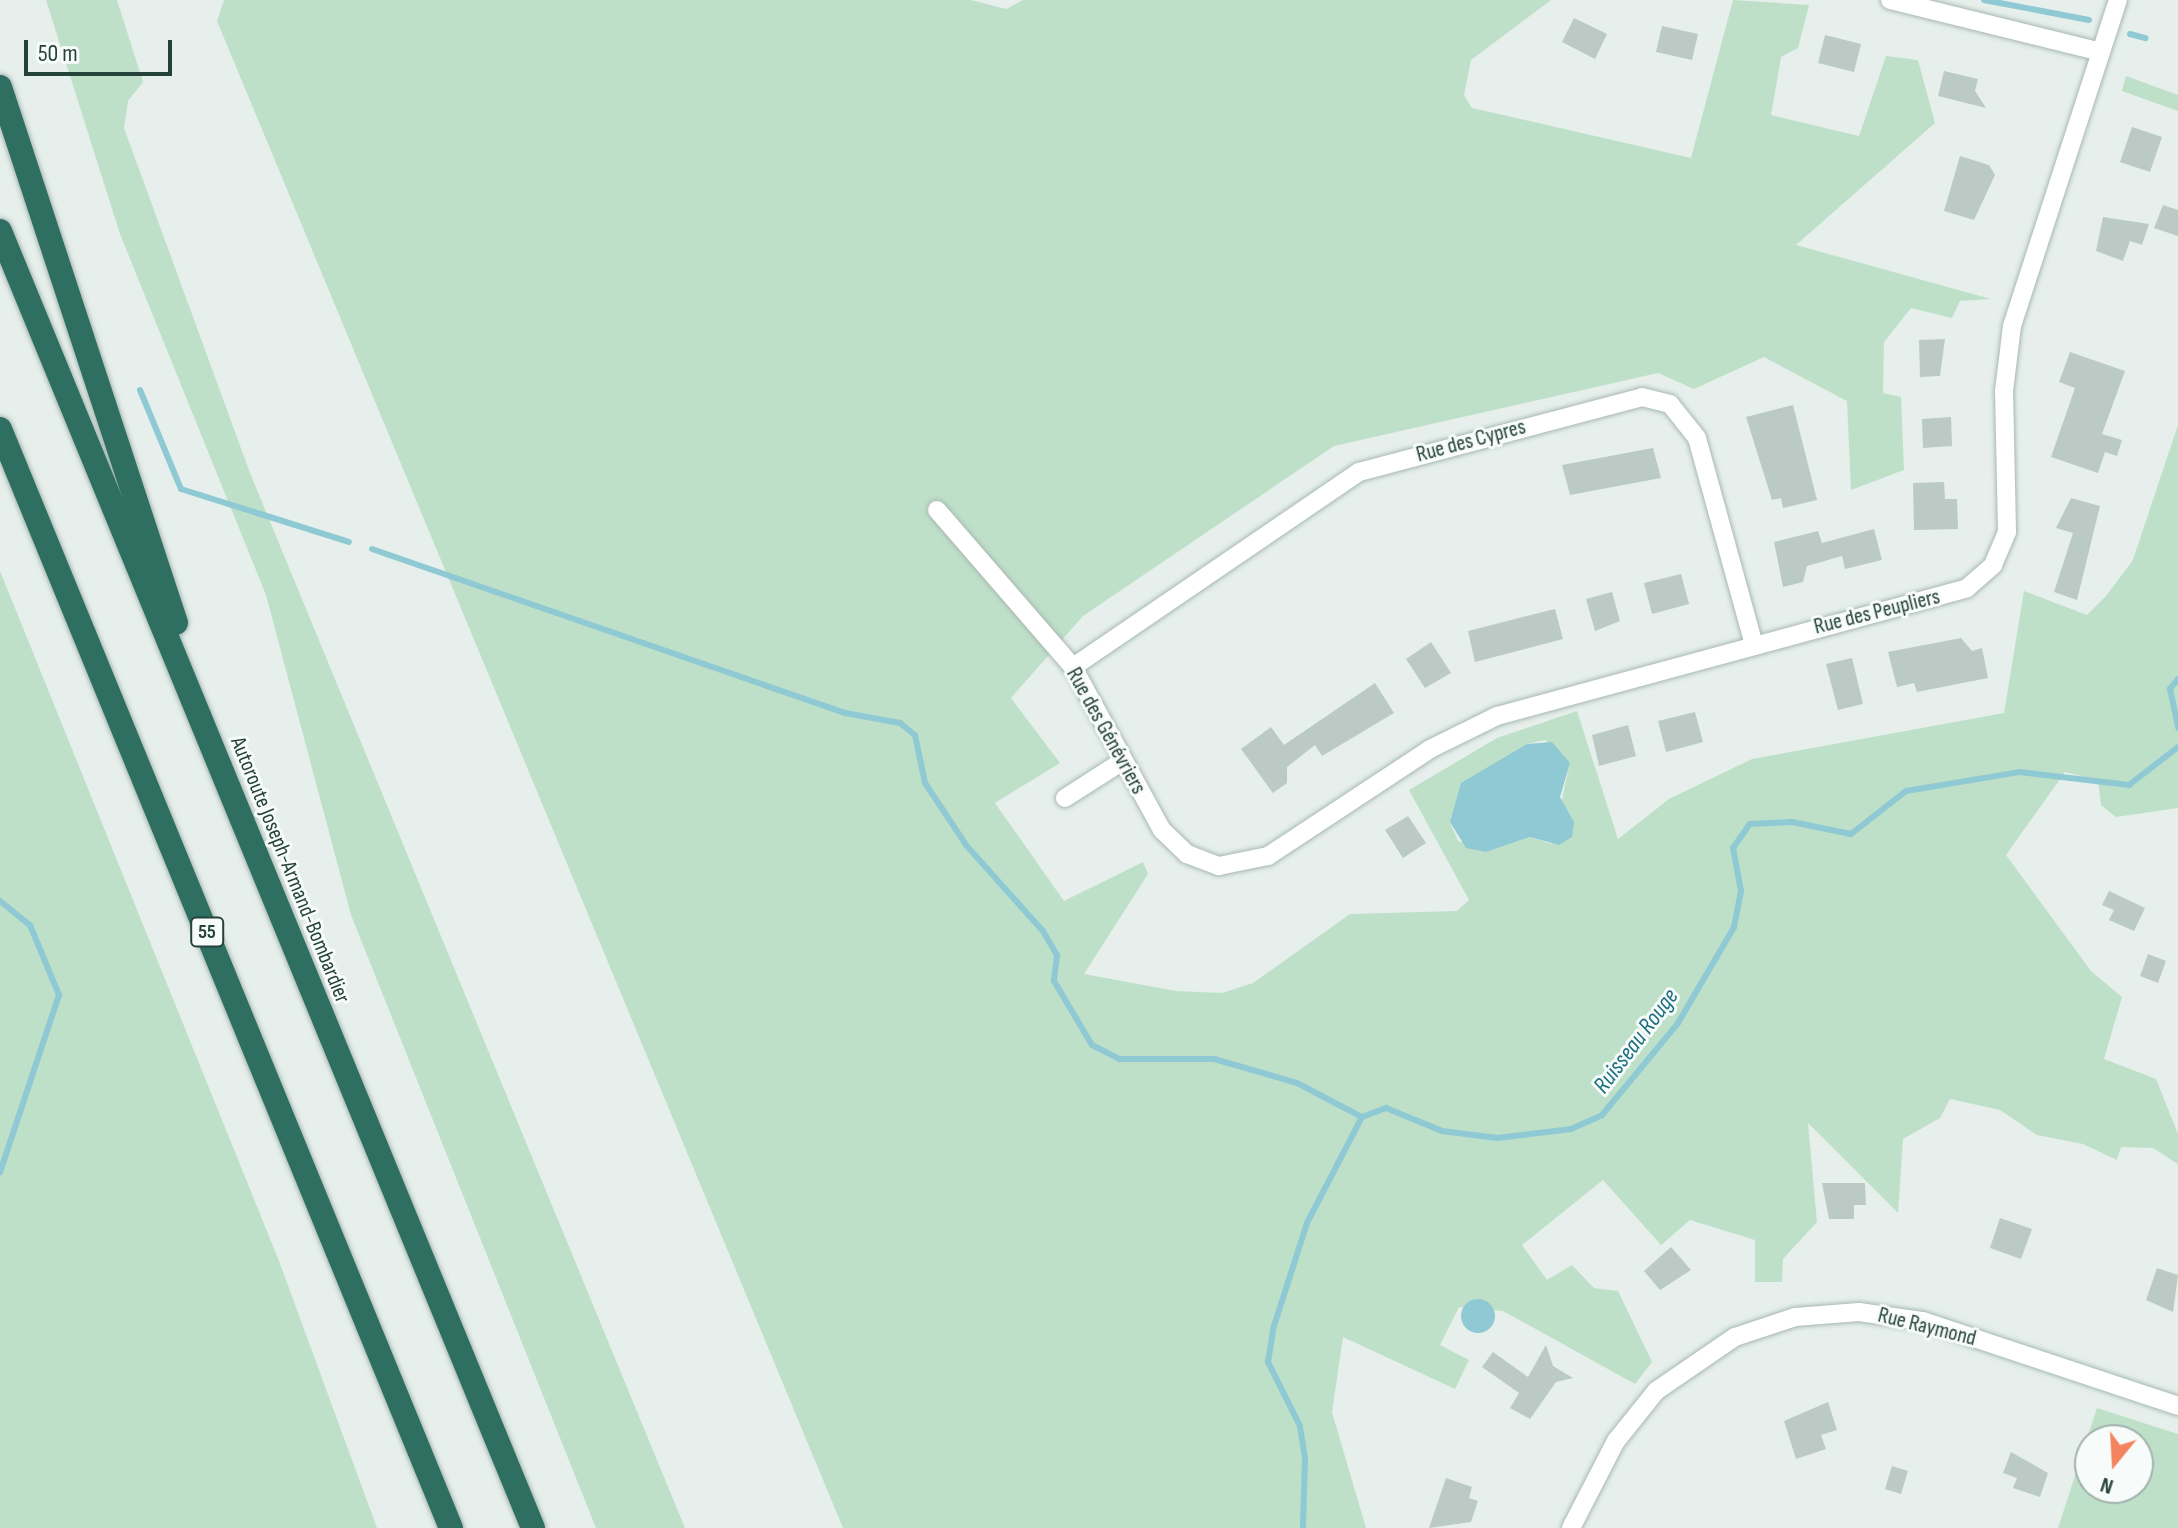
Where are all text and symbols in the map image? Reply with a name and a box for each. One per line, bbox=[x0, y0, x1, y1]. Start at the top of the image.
scale bar bbox=[28, 24, 176, 74]
text: 50 m bbox=[38, 39, 78, 68]
street label: Rue des Cypres bbox=[1413, 414, 1529, 468]
street label: Rue des Peupliers bbox=[1811, 584, 1943, 640]
street label: Rue des Génévriers bbox=[1060, 663, 1152, 799]
street label: Autoroute Joseph-Armand-Bombardier bbox=[224, 733, 356, 1007]
road number: 55 bbox=[189, 916, 225, 948]
water label: Ruisseau Rouge bbox=[1587, 983, 1685, 1099]
street label: Rue Raymond bbox=[1875, 1302, 1979, 1352]
north arrow bbox=[2074, 1424, 2154, 1504]
text: N bbox=[2097, 1471, 2117, 1500]

